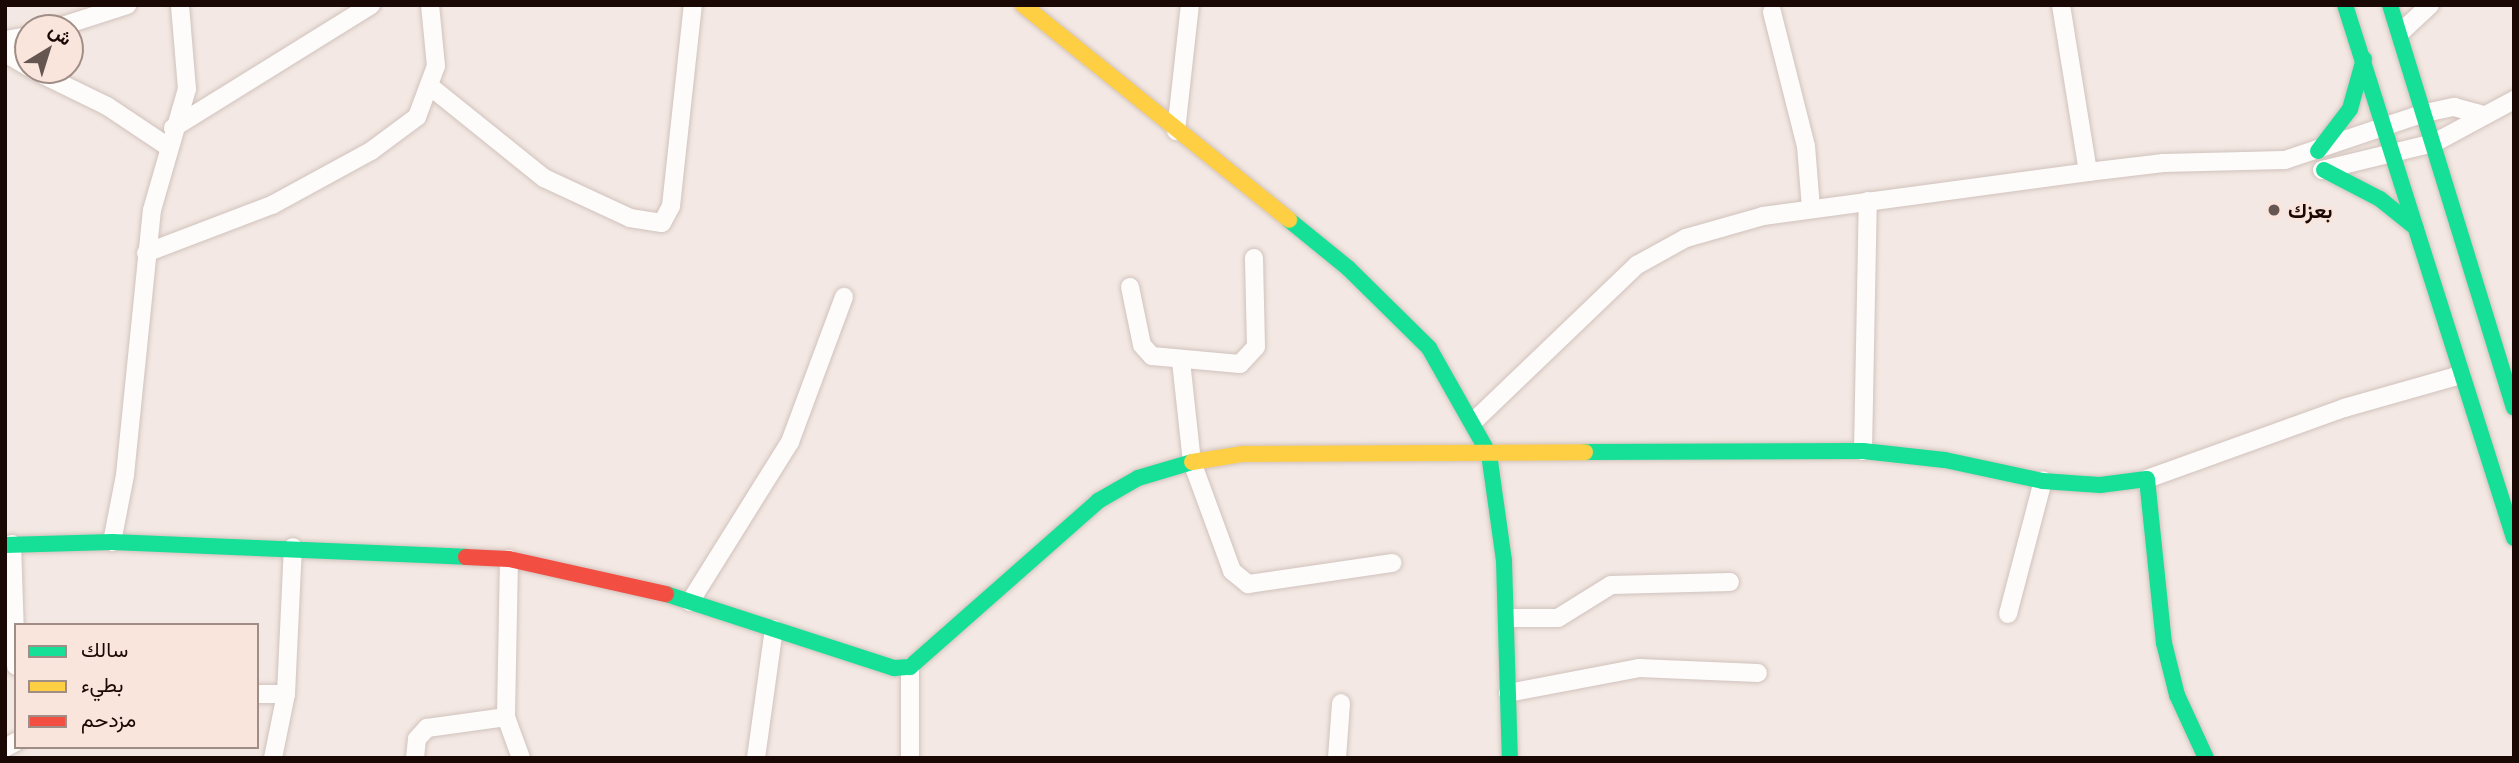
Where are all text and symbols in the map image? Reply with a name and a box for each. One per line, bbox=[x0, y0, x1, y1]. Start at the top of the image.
north arrow bbox=[14, 14, 84, 84]
text: ش bbox=[45, 18, 77, 50]
place label: بعزك bbox=[2288, 197, 2332, 223]
marker: بعزك bbox=[2266, 202, 2282, 218]
legend bbox=[14, 623, 259, 749]
text: سالك bbox=[81, 636, 128, 661]
text: بطيء bbox=[81, 671, 124, 696]
text: مزدحم bbox=[81, 706, 136, 731]

